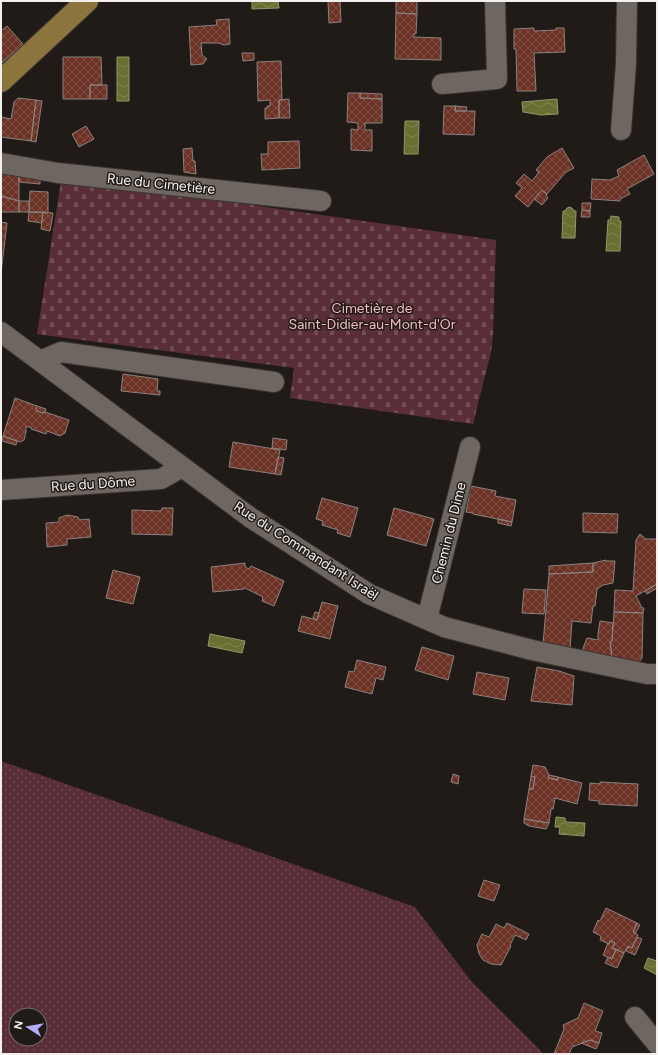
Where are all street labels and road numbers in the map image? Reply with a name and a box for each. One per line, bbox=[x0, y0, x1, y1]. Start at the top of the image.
street label: Rue du Cimetière bbox=[106, 170, 216, 198]
street label: Rue du Dôme bbox=[50, 473, 136, 495]
street label: Chemin du Dime bbox=[428, 480, 470, 585]
street label: Rue du Commandant Israël bbox=[231, 498, 381, 604]

